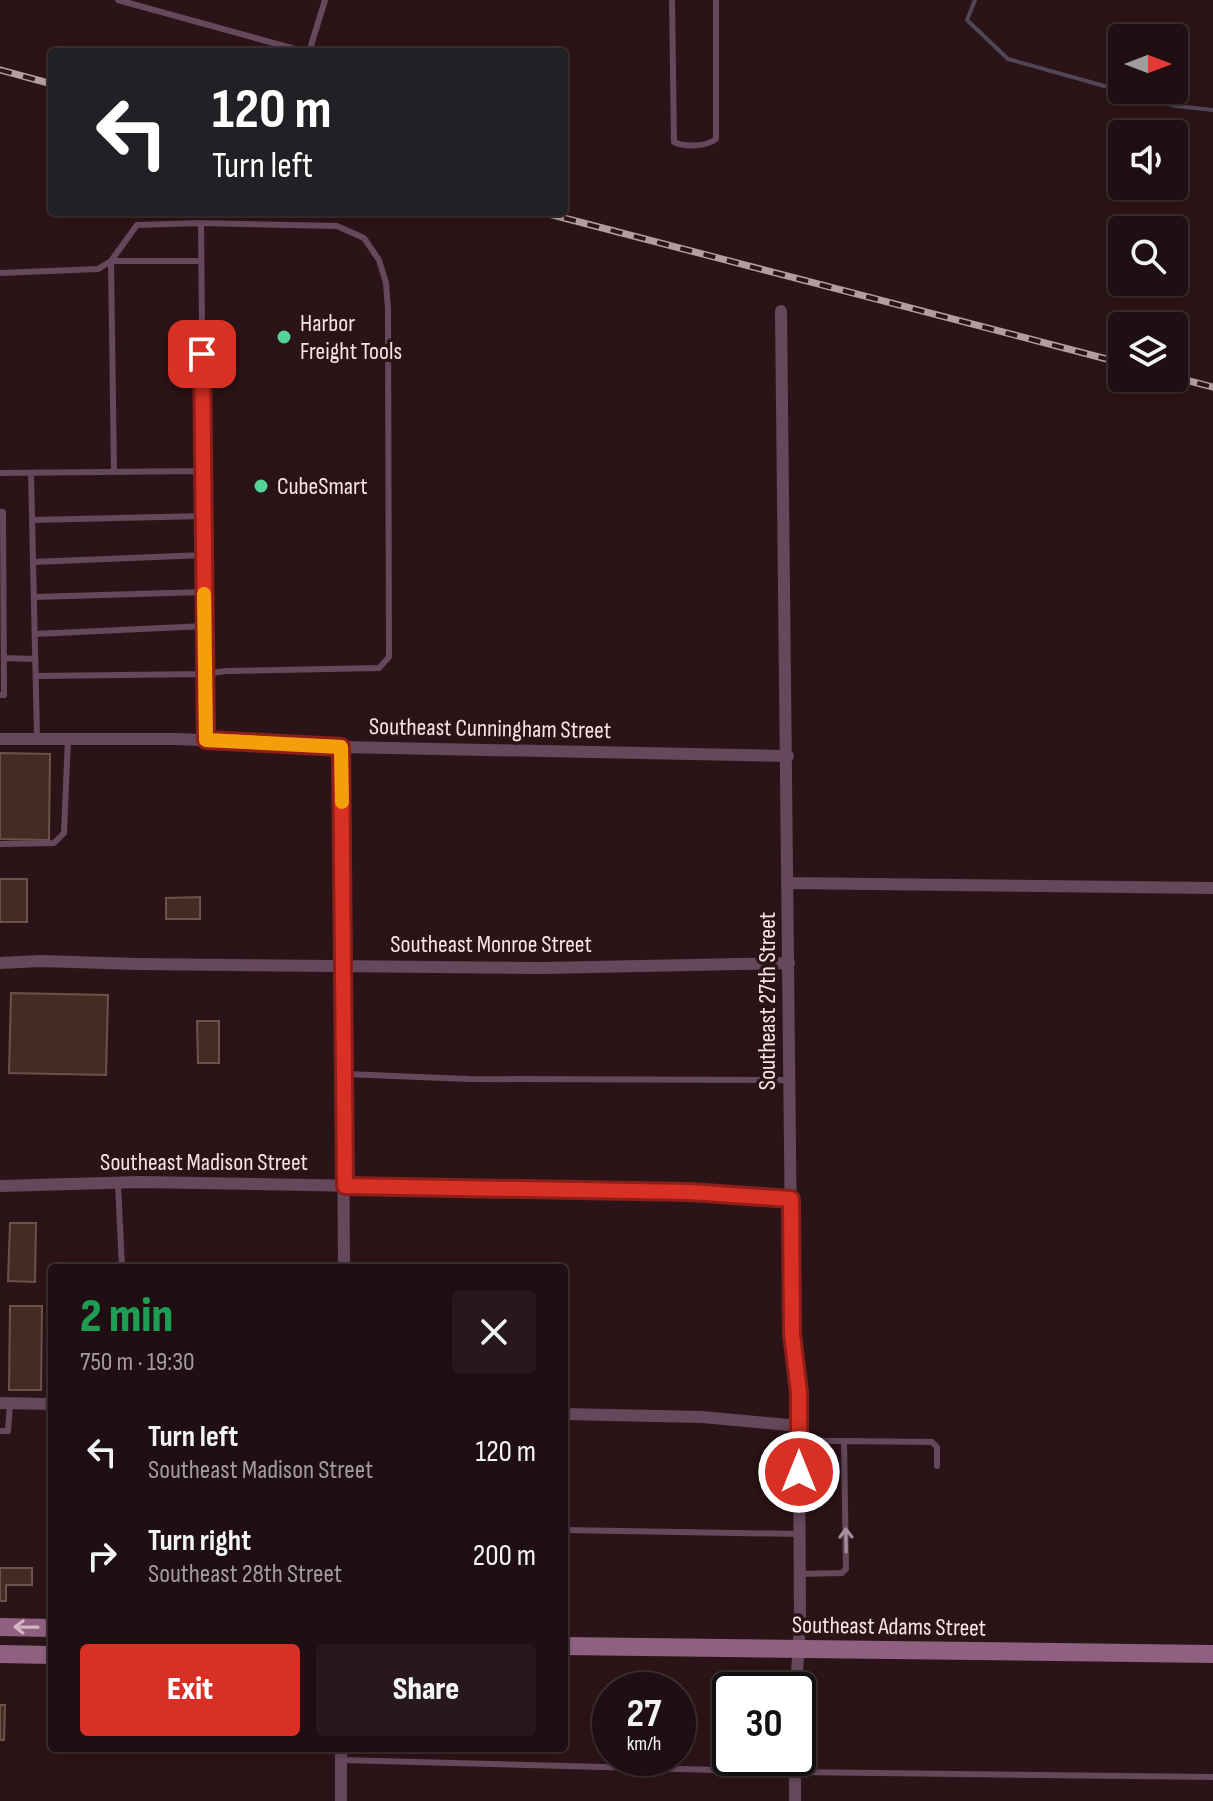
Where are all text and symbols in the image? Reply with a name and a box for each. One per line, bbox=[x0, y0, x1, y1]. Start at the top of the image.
north arrow bbox=[1108, 24, 1188, 104]
map controls bbox=[1108, 24, 1188, 392]
text: 120 m bbox=[212, 77, 332, 144]
icon: left bbox=[80, 80, 184, 184]
button: sound bbox=[1108, 120, 1188, 200]
text: Turn left bbox=[212, 145, 313, 188]
button: search bbox=[1108, 216, 1188, 296]
place label: Harbor Freight Tools bbox=[300, 309, 402, 366]
button: layers bbox=[1108, 312, 1188, 392]
pin bbox=[168, 320, 236, 388]
marker: Harbor Freight Tools bbox=[275, 328, 293, 346]
icon: arrive bbox=[180, 332, 224, 376]
place label: CubeSmart bbox=[277, 472, 368, 501]
marker: CubeSmart bbox=[252, 477, 270, 495]
street label: Southeast Cunningham Street bbox=[369, 712, 611, 745]
street label: Southeast 27th Street bbox=[753, 912, 782, 1090]
street label: Southeast Monroe Street bbox=[390, 930, 592, 959]
street label: Southeast Madison Street bbox=[100, 1148, 308, 1177]
text: 2 min bbox=[80, 1288, 173, 1345]
button: close bbox=[452, 1290, 536, 1374]
text: 750 m · 19:30 bbox=[80, 1347, 195, 1378]
text: Turn left bbox=[148, 1419, 238, 1455]
icon: left bbox=[80, 1430, 124, 1474]
position arrow bbox=[757, 1430, 841, 1514]
text: 120 m bbox=[475, 1434, 536, 1470]
text: Southeast Madison Street bbox=[148, 1455, 373, 1486]
text: Turn right bbox=[148, 1523, 251, 1559]
one-way arrow bbox=[838, 1527, 854, 1554]
icon: right bbox=[80, 1534, 124, 1578]
text: 200 m bbox=[473, 1538, 536, 1574]
text: Southeast 28th Street bbox=[148, 1559, 342, 1590]
street label: Southeast Adams Street bbox=[792, 1610, 986, 1643]
one-way arrow bbox=[13, 1620, 40, 1635]
button: Exit bbox=[80, 1644, 300, 1736]
button: Share bbox=[316, 1644, 536, 1736]
speed limit sign: 30 bbox=[712, 1672, 816, 1776]
text: 27 bbox=[627, 1690, 661, 1738]
text: km/h bbox=[627, 1732, 661, 1756]

